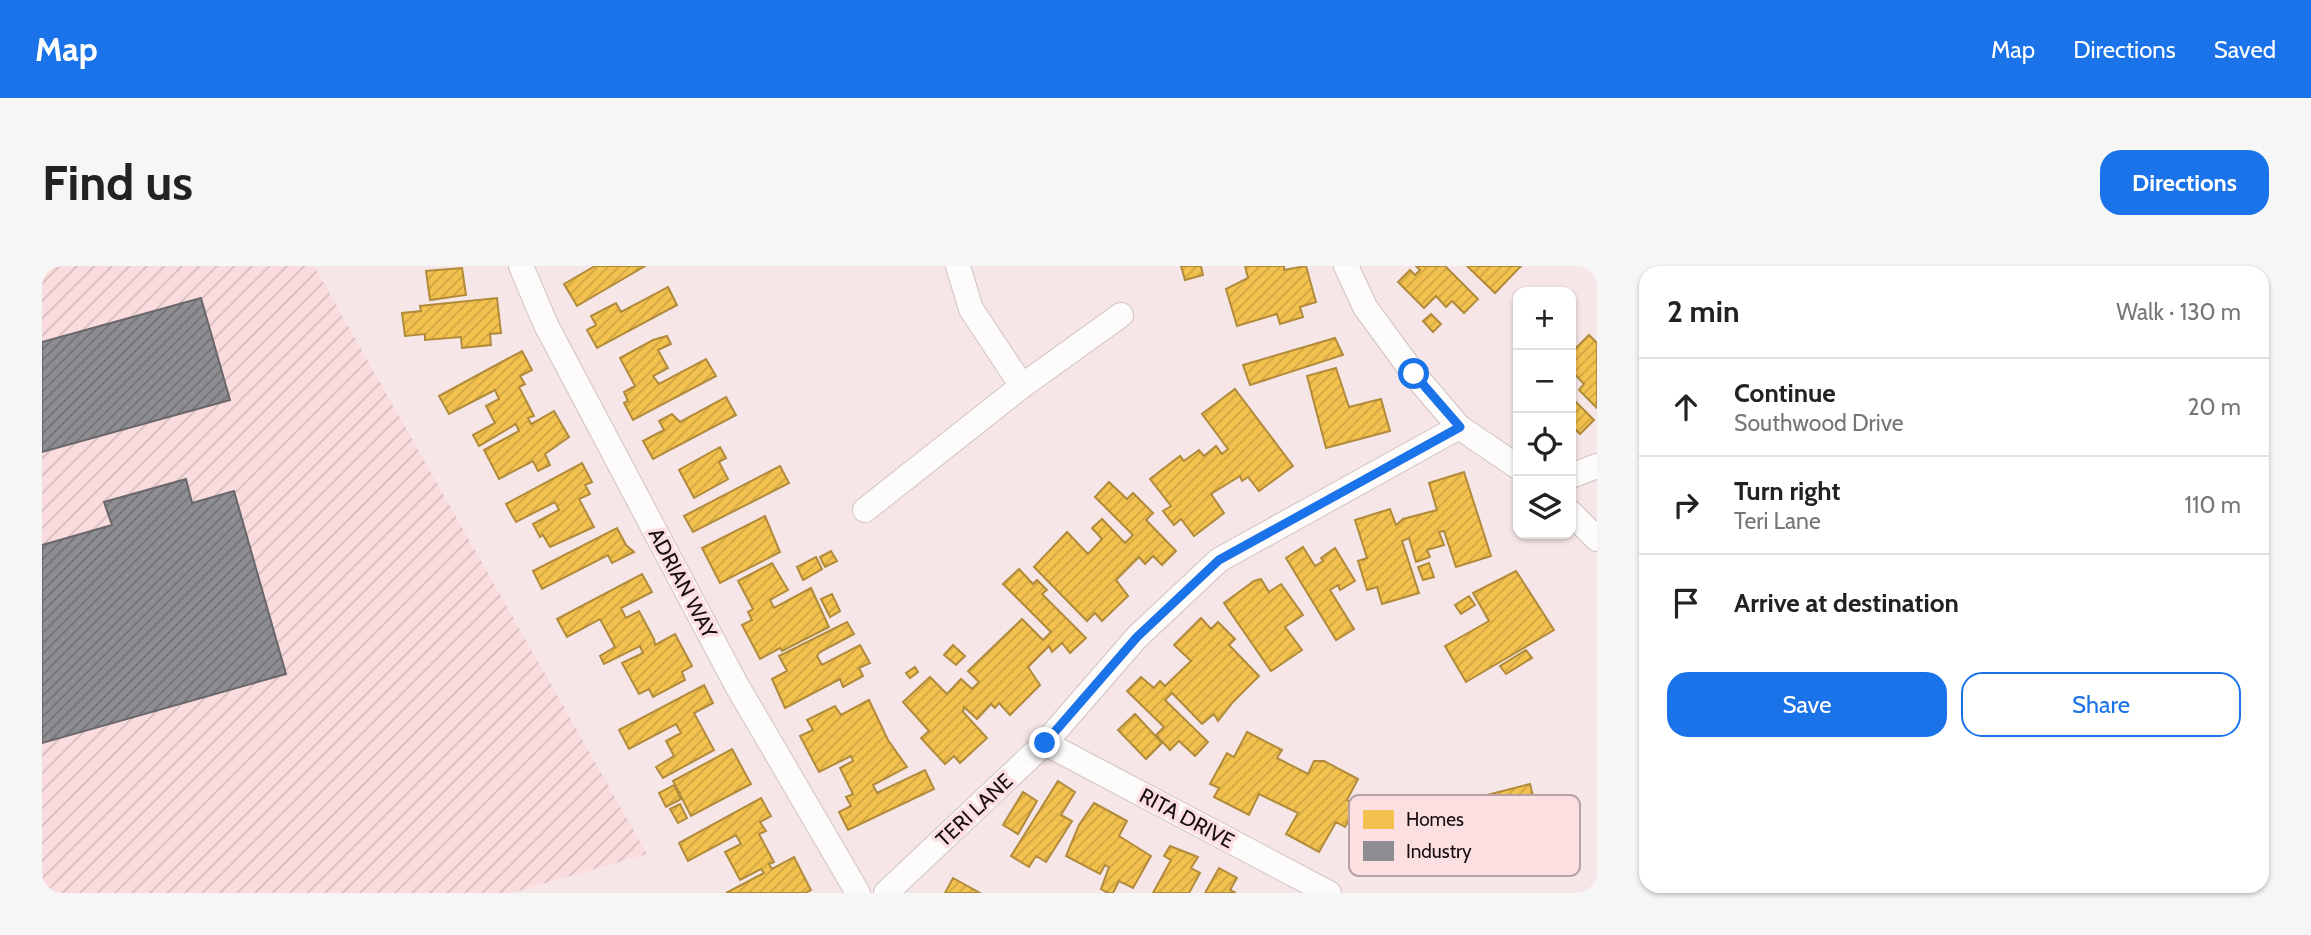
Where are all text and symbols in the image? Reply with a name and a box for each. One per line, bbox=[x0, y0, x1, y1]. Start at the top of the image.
text: Map bbox=[35, 29, 98, 69]
text: Map bbox=[1991, 35, 2035, 64]
text: Directions bbox=[2073, 35, 2176, 64]
text: Saved bbox=[2214, 35, 2276, 64]
button: Directions bbox=[2100, 150, 2269, 215]
text: Find us bbox=[42, 153, 193, 212]
map controls bbox=[1513, 287, 1576, 539]
button: + bbox=[1513, 287, 1576, 350]
text: 2 min bbox=[1667, 293, 1739, 330]
text: Walk · 130 m bbox=[2116, 298, 2241, 326]
button: − bbox=[1513, 350, 1576, 413]
route start bbox=[1398, 358, 1429, 389]
text: Continue bbox=[1734, 377, 1836, 409]
icon: ahead bbox=[1667, 388, 1705, 426]
text: 20 m bbox=[2188, 393, 2241, 421]
text: Southwood Drive bbox=[1734, 409, 1904, 437]
button: locate bbox=[1513, 413, 1576, 476]
text: Turn right bbox=[1734, 475, 1840, 507]
button: layers bbox=[1513, 476, 1576, 539]
icon: right bbox=[1667, 486, 1705, 524]
text: 110 m bbox=[2185, 491, 2241, 519]
text: Teri Lane bbox=[1734, 507, 1821, 535]
street label: ADRIAN WAY bbox=[643, 524, 723, 643]
icon: arrive bbox=[1667, 584, 1705, 622]
text: Arrive at destination bbox=[1734, 587, 1959, 619]
button: Save bbox=[1667, 672, 1947, 737]
button: Share bbox=[1961, 672, 2241, 737]
route end bbox=[1029, 727, 1060, 758]
street label: TERI LANE bbox=[931, 768, 1017, 852]
street label: RITA DRIVE bbox=[1135, 783, 1239, 853]
legend bbox=[1349, 795, 1580, 876]
text: Homes bbox=[1406, 808, 1464, 831]
text: Industry bbox=[1406, 840, 1472, 863]

